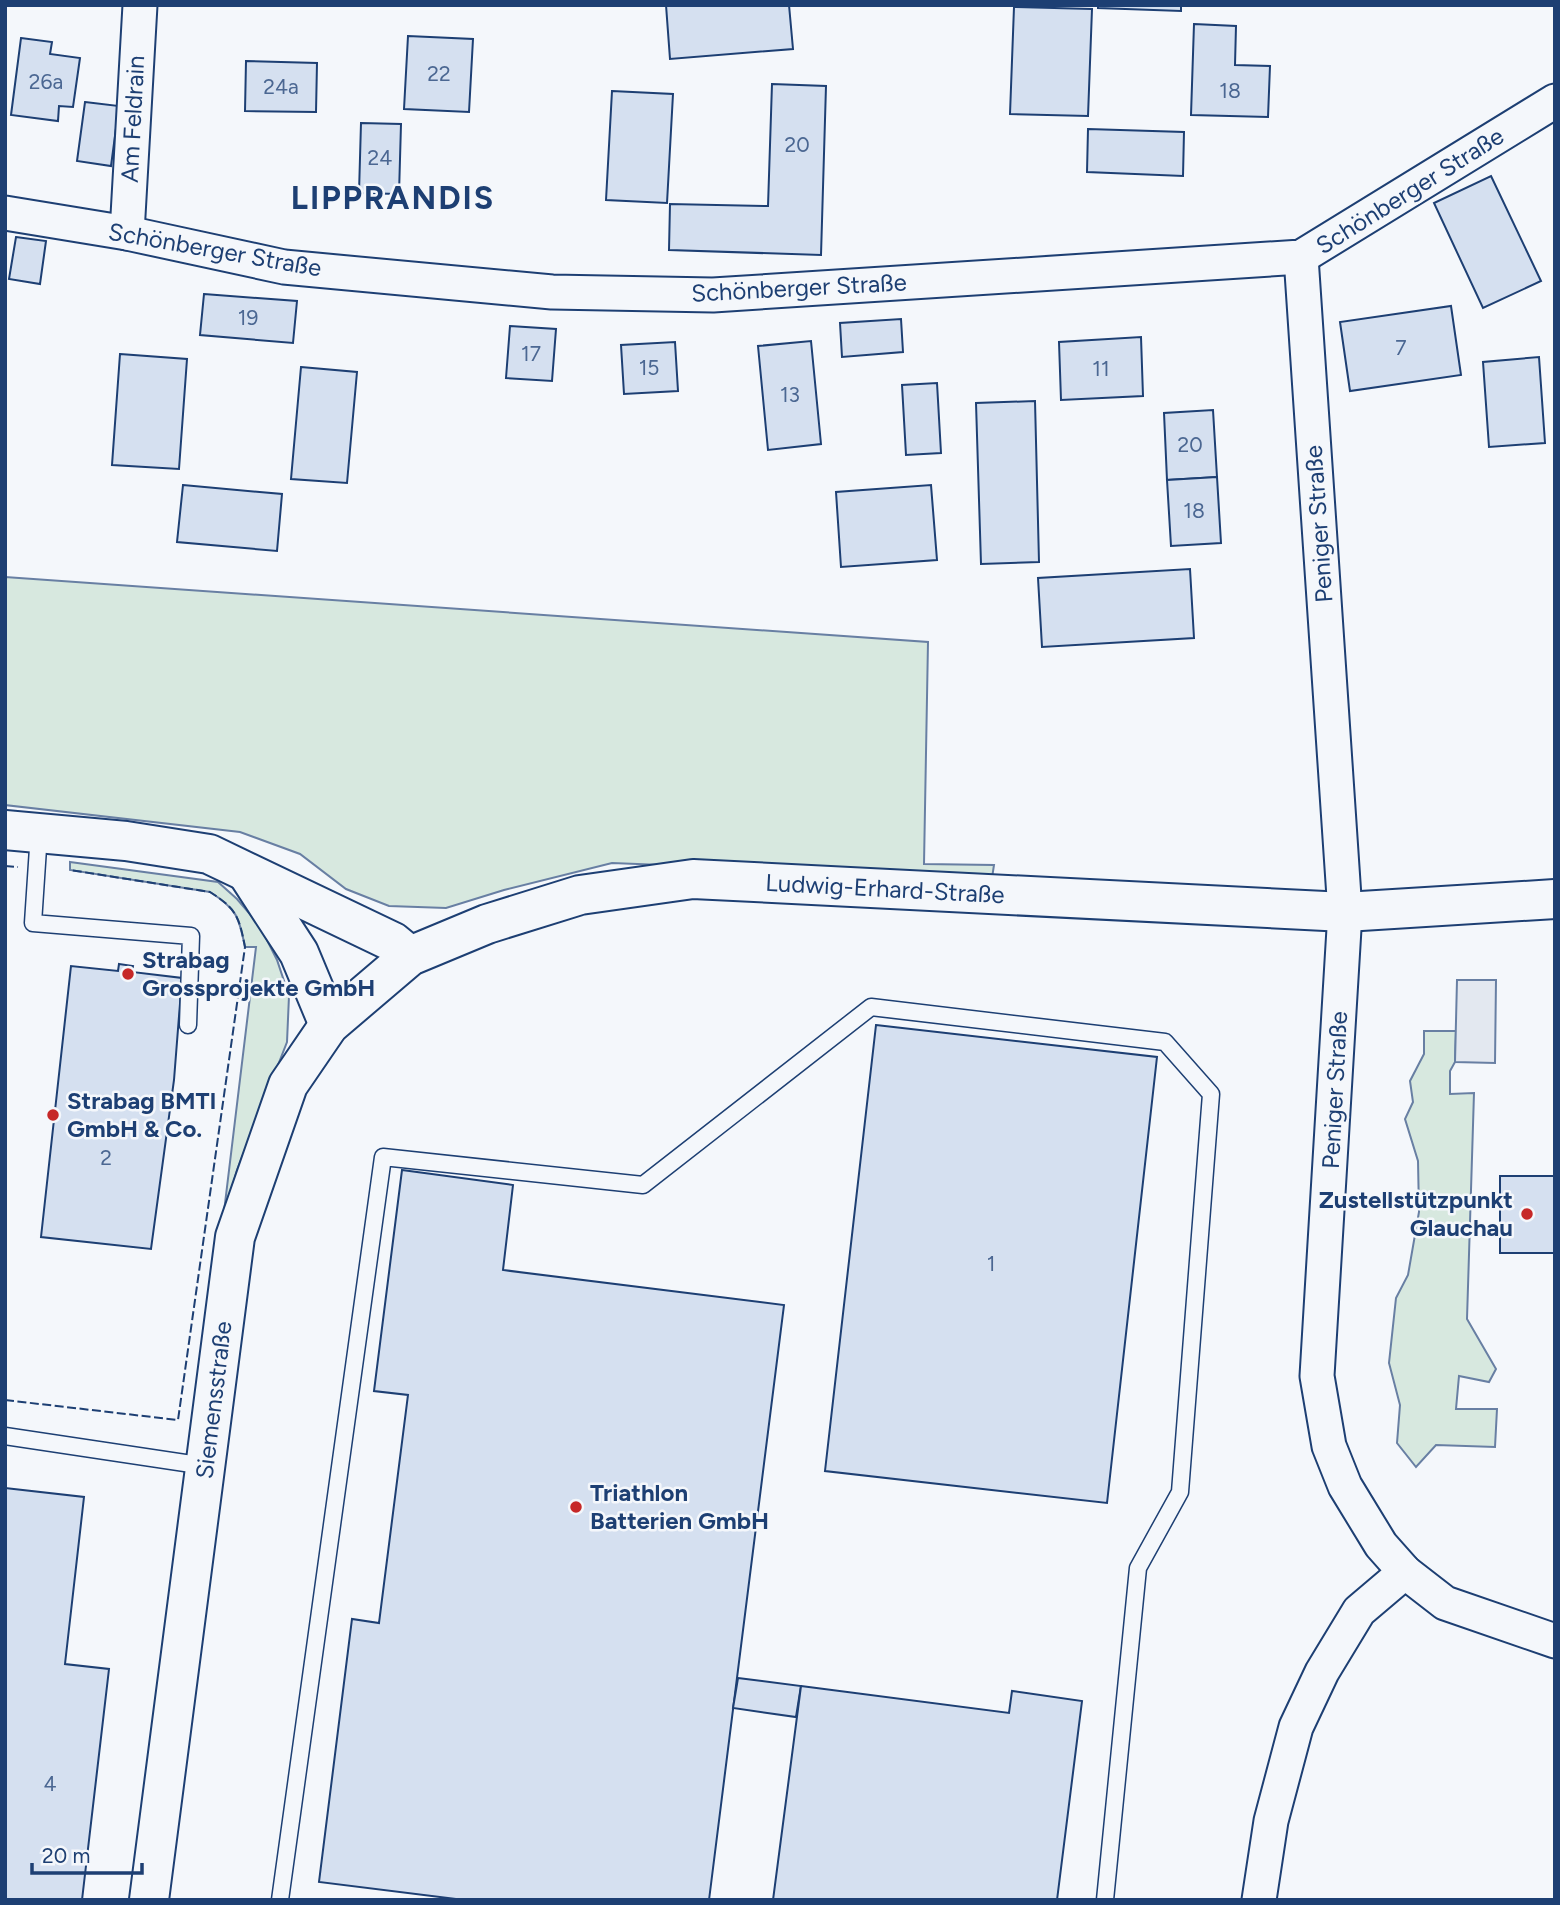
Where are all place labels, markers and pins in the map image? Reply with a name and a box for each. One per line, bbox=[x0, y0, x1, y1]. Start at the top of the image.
place label: Strabag Grossprojekte GmbH bbox=[142, 945, 375, 1002]
marker: Strabag Grossprojekte GmbH bbox=[120, 966, 136, 982]
place label: Strabag BMTI GmbH & Co. bbox=[67, 1086, 217, 1143]
marker: Strabag BMTI GmbH & Co. bbox=[45, 1107, 61, 1123]
place label: Zustellstützpunkt Glauchau bbox=[1319, 1185, 1513, 1242]
marker: Zustellstützpunkt Glauchau bbox=[1519, 1206, 1535, 1222]
place label: Triathlon Batterien GmbH bbox=[590, 1478, 769, 1535]
marker: Triathlon Batterien GmbH bbox=[568, 1499, 584, 1515]

